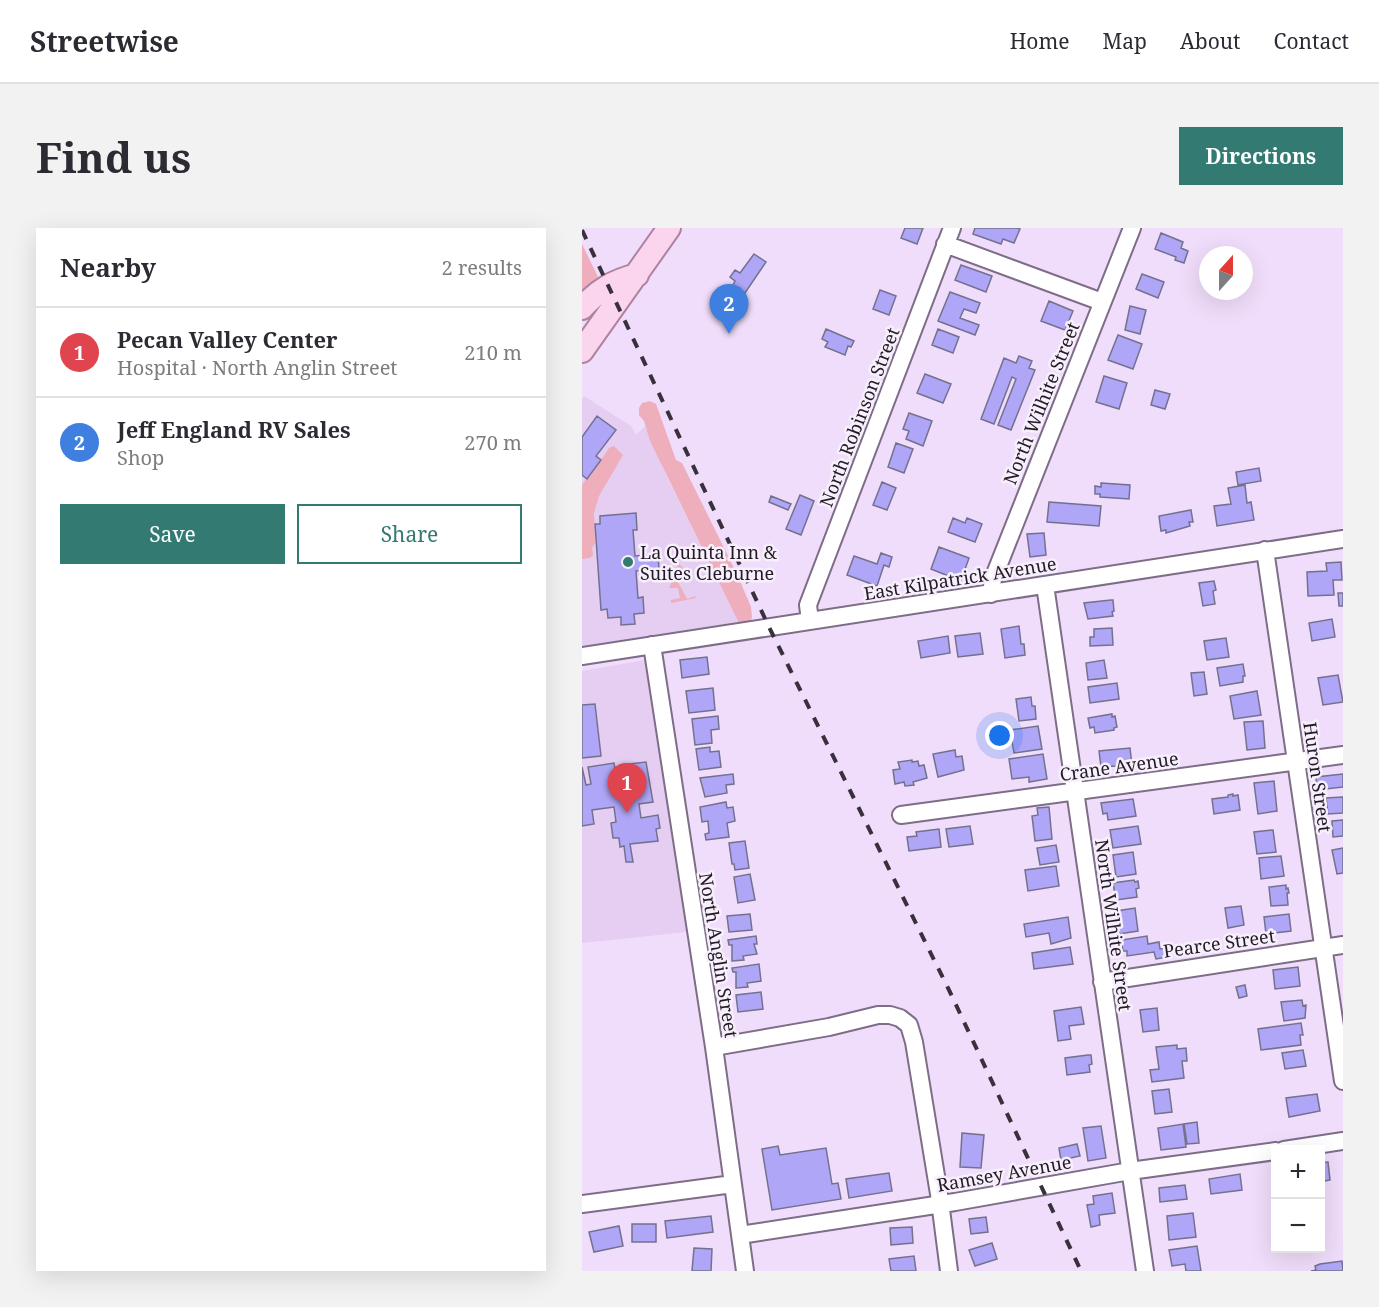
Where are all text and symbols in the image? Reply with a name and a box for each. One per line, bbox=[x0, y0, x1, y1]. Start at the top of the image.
text: Streetwise bbox=[30, 22, 179, 60]
text: Home bbox=[1010, 27, 1070, 55]
text: Map bbox=[1103, 27, 1147, 55]
text: About bbox=[1180, 27, 1241, 55]
text: Contact bbox=[1274, 27, 1349, 55]
button: Directions bbox=[1179, 127, 1343, 185]
text: Find us bbox=[36, 128, 191, 185]
north arrow bbox=[1199, 246, 1253, 300]
text: Nearby bbox=[60, 249, 156, 285]
text: 2 results bbox=[442, 254, 522, 281]
pin: 2 bbox=[710, 285, 748, 334]
street label: North Wilhite Street bbox=[997, 318, 1085, 488]
text: Pecan Valley Center bbox=[117, 324, 338, 354]
street label: North Robinson Street bbox=[814, 324, 904, 510]
text: 1 bbox=[74, 339, 85, 366]
text: 210 m bbox=[464, 339, 522, 366]
text: Hospital · North Anglin Street bbox=[117, 354, 397, 381]
text: Jeff England RV Sales bbox=[117, 414, 351, 444]
text: 2 bbox=[74, 429, 85, 456]
text: 270 m bbox=[464, 429, 522, 456]
text: Shop bbox=[117, 444, 164, 471]
button: Save bbox=[60, 504, 285, 564]
button: Share bbox=[297, 504, 522, 564]
place label: La Quinta Inn & Suites Cleburne bbox=[640, 540, 778, 585]
street label: East Kilpatrick Avenue bbox=[862, 551, 1058, 605]
marker: La Quinta Inn & Suites Cleburne bbox=[621, 555, 635, 569]
street label: Huron Street bbox=[1298, 720, 1338, 834]
your location bbox=[985, 721, 1014, 750]
street label: Crane Avenue bbox=[1058, 746, 1180, 786]
pin: 1 bbox=[608, 764, 646, 813]
street label: North Wilhite Street bbox=[1090, 838, 1138, 1012]
street label: North Anglin Street bbox=[694, 871, 744, 1039]
street label: Pearce Street bbox=[1162, 923, 1276, 963]
map controls bbox=[1271, 1145, 1325, 1253]
button: + bbox=[1271, 1145, 1325, 1199]
street label: Ramsey Avenue bbox=[935, 1149, 1073, 1197]
button: − bbox=[1271, 1199, 1325, 1253]

